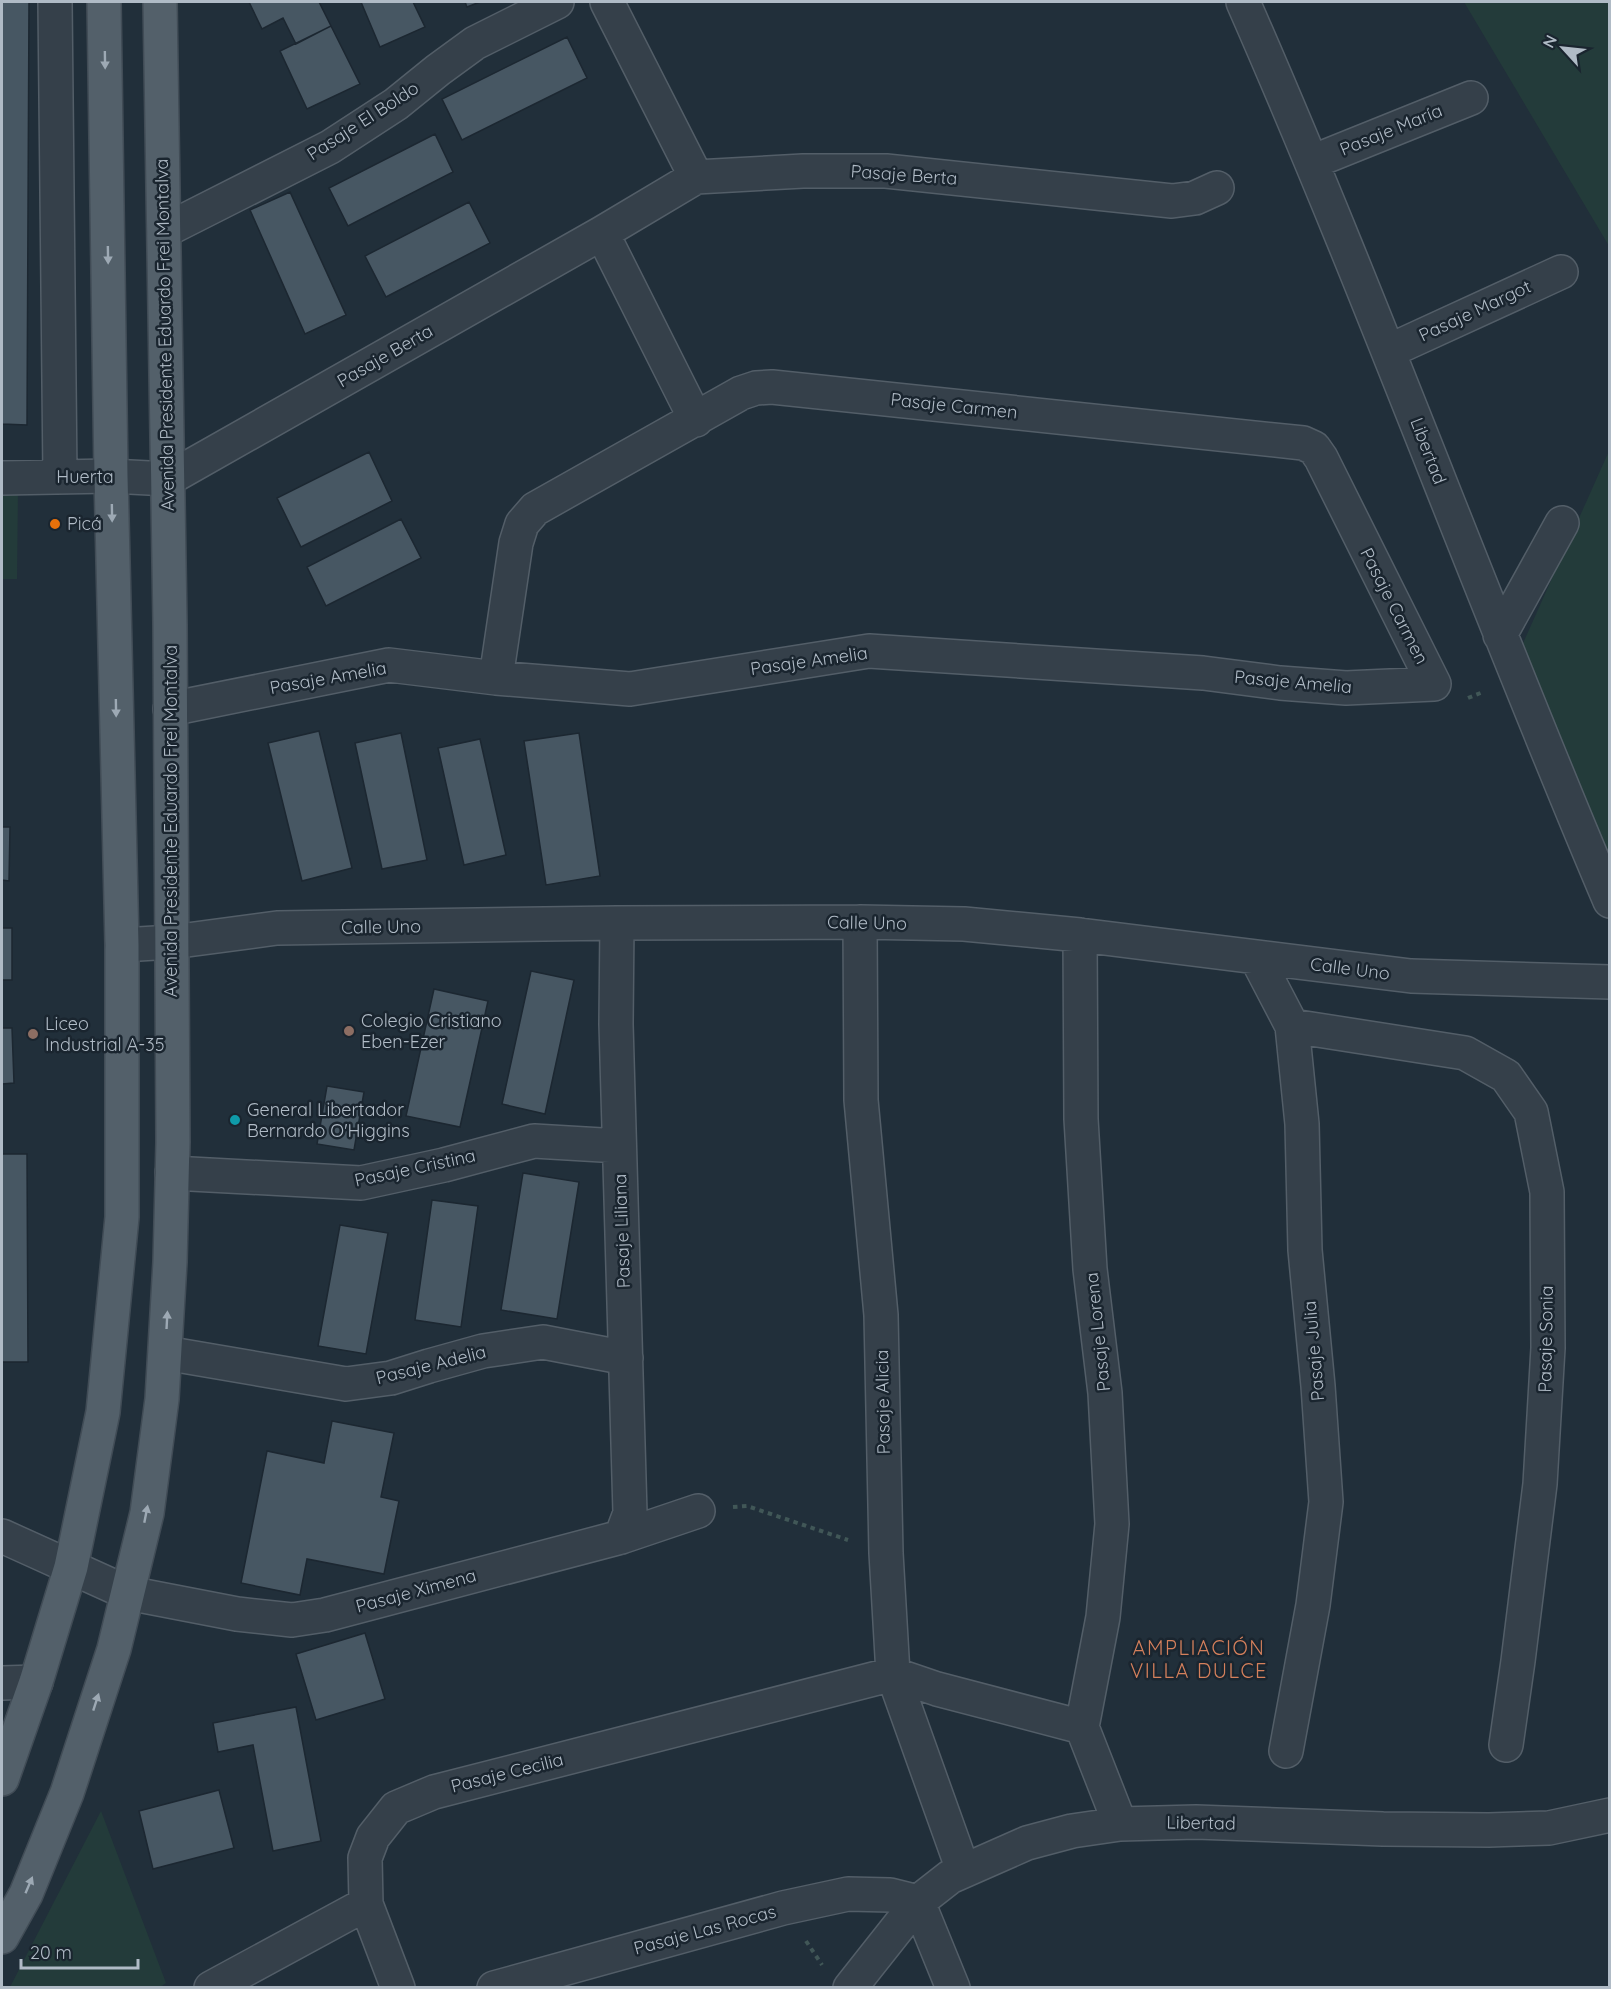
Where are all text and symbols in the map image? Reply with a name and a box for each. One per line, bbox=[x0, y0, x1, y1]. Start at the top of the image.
north arrow bbox=[1533, 18, 1593, 78]
text: N bbox=[1538, 31, 1561, 51]
one-way arrow bbox=[100, 50, 110, 69]
street label: Pasaje El Boldo bbox=[303, 76, 423, 165]
street label: Pasaje María bbox=[1336, 99, 1445, 161]
street label: Avenida Presidente Eduardo Frei Montalva bbox=[150, 159, 179, 511]
street label: Pasaje Berta bbox=[850, 159, 958, 190]
one-way arrow bbox=[103, 245, 113, 264]
street label: Pasaje Margot bbox=[1415, 274, 1535, 347]
street label: Pasaje Berta bbox=[333, 319, 437, 392]
street label: Pasaje Carmen bbox=[889, 387, 1019, 424]
street label: Libertad bbox=[1405, 414, 1452, 487]
street label: Huerta bbox=[56, 465, 114, 488]
one-way arrow bbox=[107, 503, 117, 522]
place label: Picá bbox=[67, 512, 102, 535]
marker: Picá bbox=[48, 517, 62, 531]
street label: Pasaje Carmen bbox=[1355, 544, 1434, 668]
street label: Pasaje Amelia bbox=[749, 641, 869, 680]
street label: Avenida Presidente Eduardo Frei Montalva bbox=[159, 645, 182, 997]
street label: Pasaje Amelia bbox=[268, 656, 388, 699]
street label: Pasaje Amelia bbox=[1233, 665, 1353, 698]
one-way arrow bbox=[112, 698, 121, 717]
street label: Calle Uno bbox=[827, 910, 907, 935]
street label: Calle Uno bbox=[341, 914, 421, 939]
street label: Calle Uno bbox=[1309, 952, 1391, 985]
place label: Colegio Cristiano Eben-Ezer bbox=[361, 1009, 502, 1053]
place label: Liceo Industrial A-35 bbox=[45, 1012, 165, 1056]
marker: Colegio Cristiano Eben-Ezer bbox=[342, 1024, 356, 1038]
marker: Liceo Industrial A-35 bbox=[26, 1027, 40, 1041]
place label: General Libertador Bernardo O'Higgins bbox=[247, 1098, 410, 1142]
marker: General Libertador Bernardo O'Higgins bbox=[228, 1113, 242, 1127]
street label: Pasaje Cristina bbox=[352, 1143, 478, 1192]
street label: Pasaje Liliana bbox=[608, 1173, 635, 1289]
street label: Pasaje Lorena bbox=[1080, 1271, 1115, 1393]
street label: Pasaje Sonia bbox=[1533, 1285, 1558, 1393]
street label: Pasaje Julia bbox=[1298, 1300, 1329, 1402]
one-way arrow bbox=[162, 1311, 171, 1330]
street label: Pasaje Adelia bbox=[373, 1340, 488, 1389]
street label: Pasaje Alicia bbox=[870, 1349, 895, 1455]
one-way arrow bbox=[142, 1504, 151, 1523]
street label: Pasaje Ximena bbox=[353, 1563, 479, 1618]
district label: AMPLIACIÓN VILLA DULCE bbox=[1130, 1635, 1268, 1683]
one-way arrow bbox=[92, 1693, 102, 1711]
street label: Pasaje Cecilia bbox=[448, 1747, 565, 1798]
street label: Libertad bbox=[1166, 1810, 1236, 1835]
one-way arrow bbox=[25, 1876, 34, 1894]
street label: Pasaje Las Rocas bbox=[631, 1899, 779, 1960]
scale bar bbox=[21, 1932, 138, 1970]
text: 20 m bbox=[30, 1941, 72, 1964]

